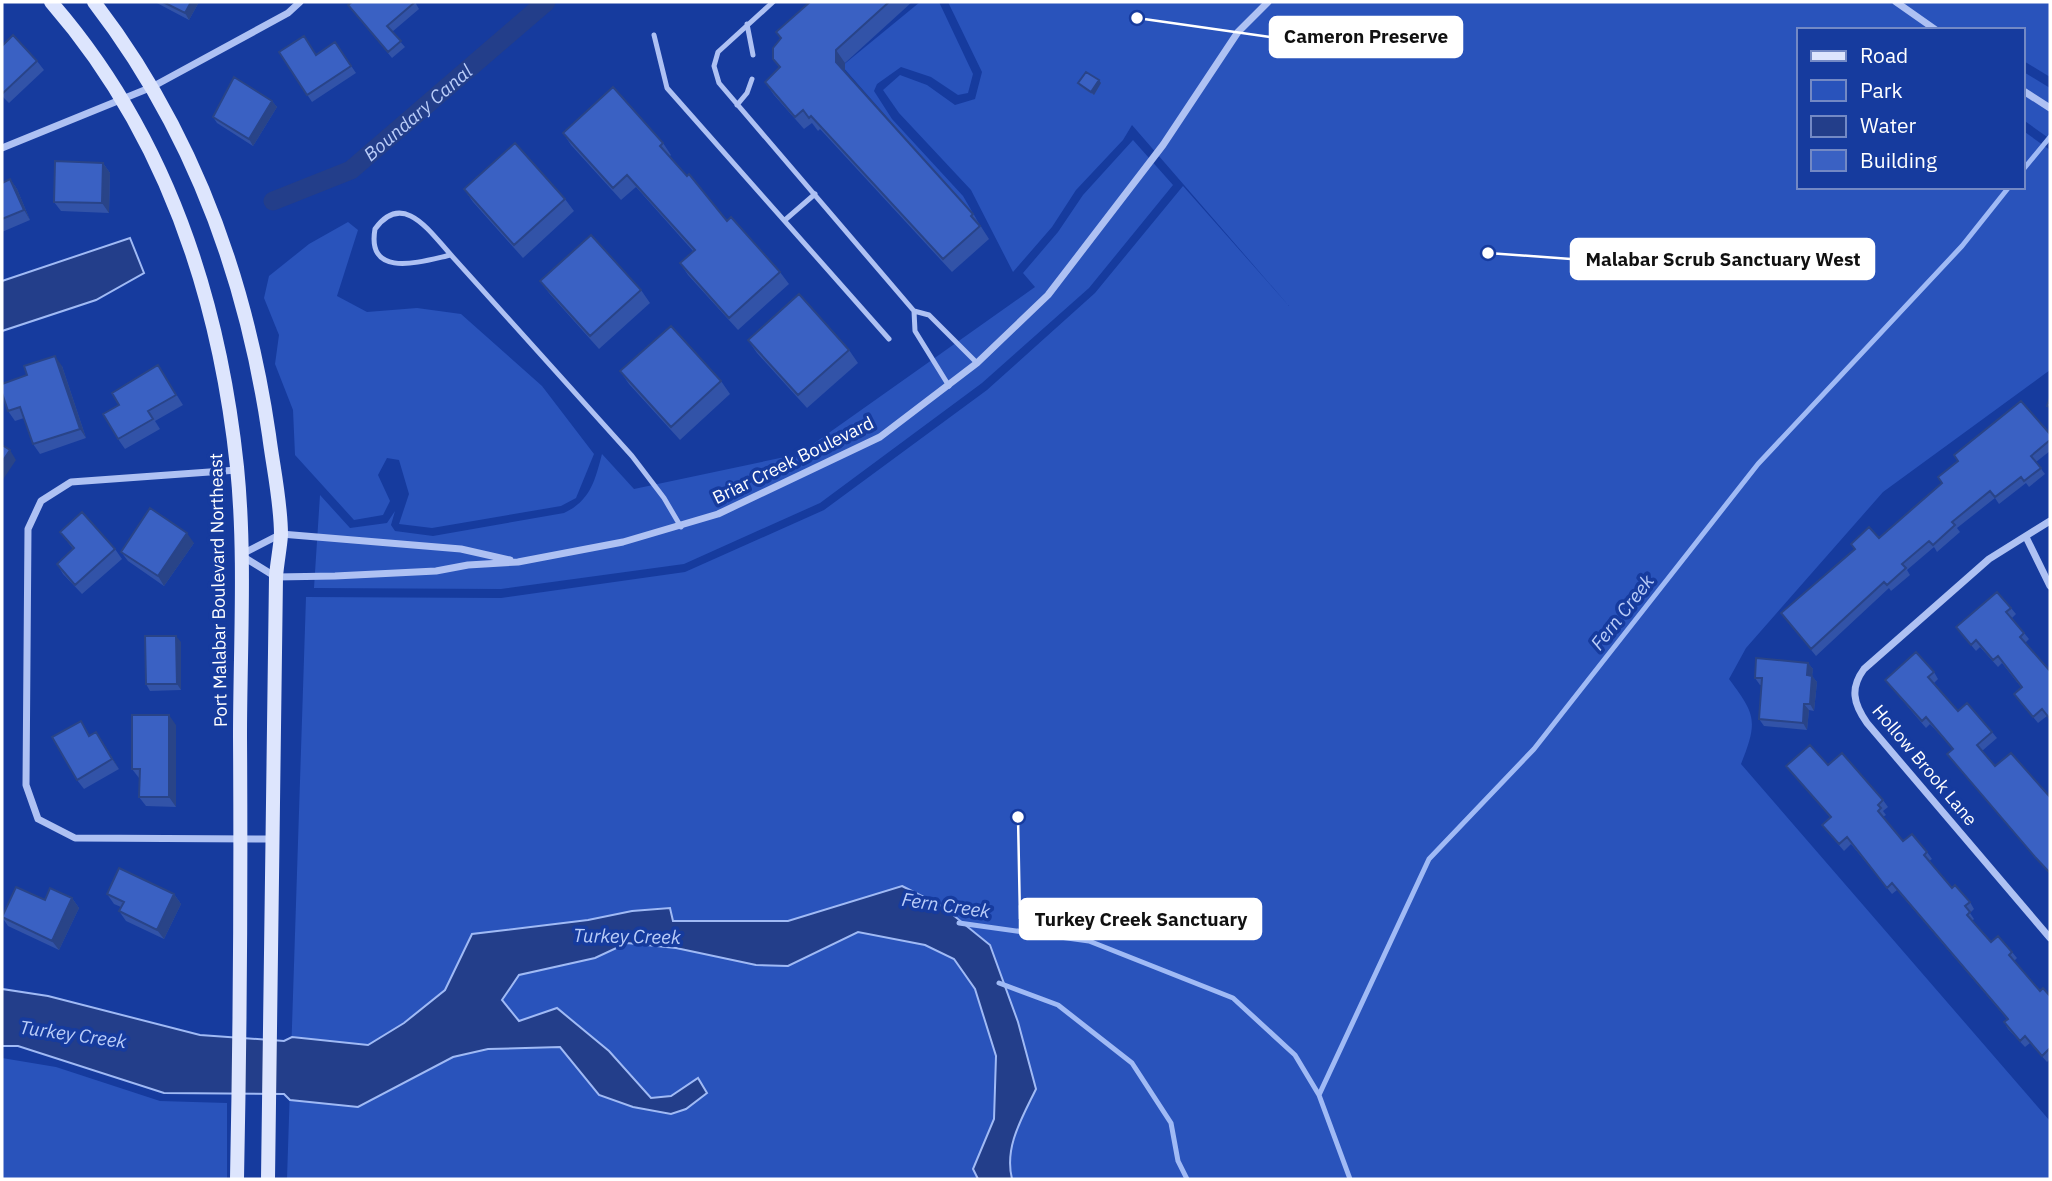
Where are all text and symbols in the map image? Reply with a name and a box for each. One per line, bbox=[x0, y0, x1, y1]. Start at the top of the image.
callout: Cameron Preserve bbox=[1270, 17, 1462, 57]
text: Cameron Preserve bbox=[1284, 24, 1448, 48]
legend bbox=[1797, 28, 2024, 189]
text: Road bbox=[1860, 41, 1908, 69]
water label: Boundary Canal bbox=[358, 59, 477, 166]
text: Park bbox=[1860, 76, 1903, 104]
text: Water bbox=[1860, 111, 1917, 139]
text: Building bbox=[1860, 146, 1937, 174]
callout: Malabar Scrub Sanctuary West bbox=[1571, 239, 1874, 279]
text: Malabar Scrub Sanctuary West bbox=[1585, 247, 1861, 271]
street label: Briar Creek Boulevard bbox=[709, 411, 877, 509]
street label: Port Malabar Boulevard Northeast bbox=[204, 453, 232, 727]
water label: Fern Creek bbox=[1585, 569, 1660, 655]
street label: Hollow Brook Lane bbox=[1868, 700, 1983, 830]
water label: Fern Creek bbox=[900, 887, 993, 923]
callout: Turkey Creek Sanctuary bbox=[1020, 899, 1261, 939]
text: Turkey Creek Sanctuary bbox=[1035, 907, 1248, 931]
water label: Turkey Creek bbox=[573, 923, 682, 949]
water label: Turkey Creek bbox=[18, 1015, 129, 1054]

